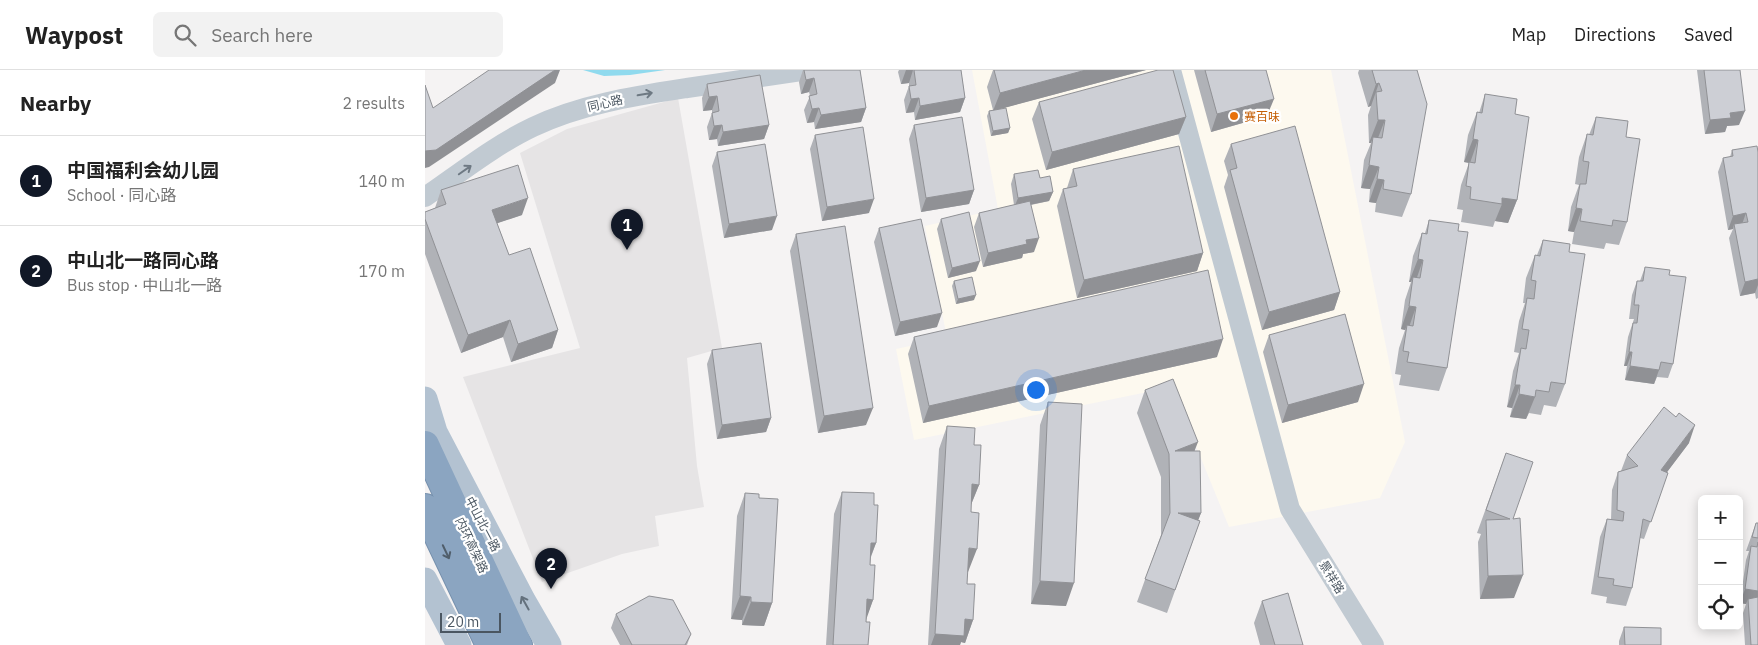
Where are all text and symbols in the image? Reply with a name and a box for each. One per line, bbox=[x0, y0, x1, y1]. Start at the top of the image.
search box bbox=[153, 12, 503, 57]
text: Waypost bbox=[25, 19, 123, 51]
icon: search bbox=[171, 21, 199, 49]
text: Search here bbox=[211, 23, 313, 47]
text: Map bbox=[1511, 23, 1546, 46]
text: Directions bbox=[1574, 23, 1656, 46]
text: Saved bbox=[1684, 23, 1733, 46]
text: Nearby bbox=[20, 89, 91, 117]
one-way arrow bbox=[637, 89, 653, 99]
street label: 同心路 bbox=[586, 92, 624, 114]
text: 2 results bbox=[342, 93, 405, 113]
place label: 赛百味 bbox=[1244, 109, 1280, 124]
marker: 赛百味 bbox=[1228, 110, 1240, 122]
text: 中国福利会幼儿园 bbox=[67, 158, 219, 182]
one-way arrow bbox=[458, 165, 472, 175]
text: 1 bbox=[31, 171, 41, 191]
text: 140 m bbox=[358, 171, 405, 191]
text: School · 同心路 bbox=[67, 185, 176, 205]
pin: 1 bbox=[611, 209, 643, 250]
text: 中山北一路同心路 bbox=[67, 248, 219, 272]
text: 2 bbox=[31, 261, 41, 281]
text: 170 m bbox=[358, 261, 405, 281]
text: Bus stop · 中山北一路 bbox=[67, 275, 222, 295]
your location bbox=[1023, 377, 1049, 403]
street label: 中山北一路 bbox=[462, 494, 504, 554]
map controls bbox=[1698, 495, 1743, 630]
button: + bbox=[1698, 495, 1743, 540]
street label: 内环高架路 bbox=[453, 515, 491, 575]
button: − bbox=[1698, 540, 1743, 585]
one-way arrow bbox=[442, 544, 451, 559]
pin: 2 bbox=[535, 548, 567, 589]
street label: 景祥路 bbox=[1316, 558, 1348, 596]
button: locate bbox=[1698, 585, 1743, 630]
one-way arrow bbox=[519, 596, 529, 610]
scale bar bbox=[440, 610, 501, 633]
text: 20 m bbox=[447, 613, 479, 631]

